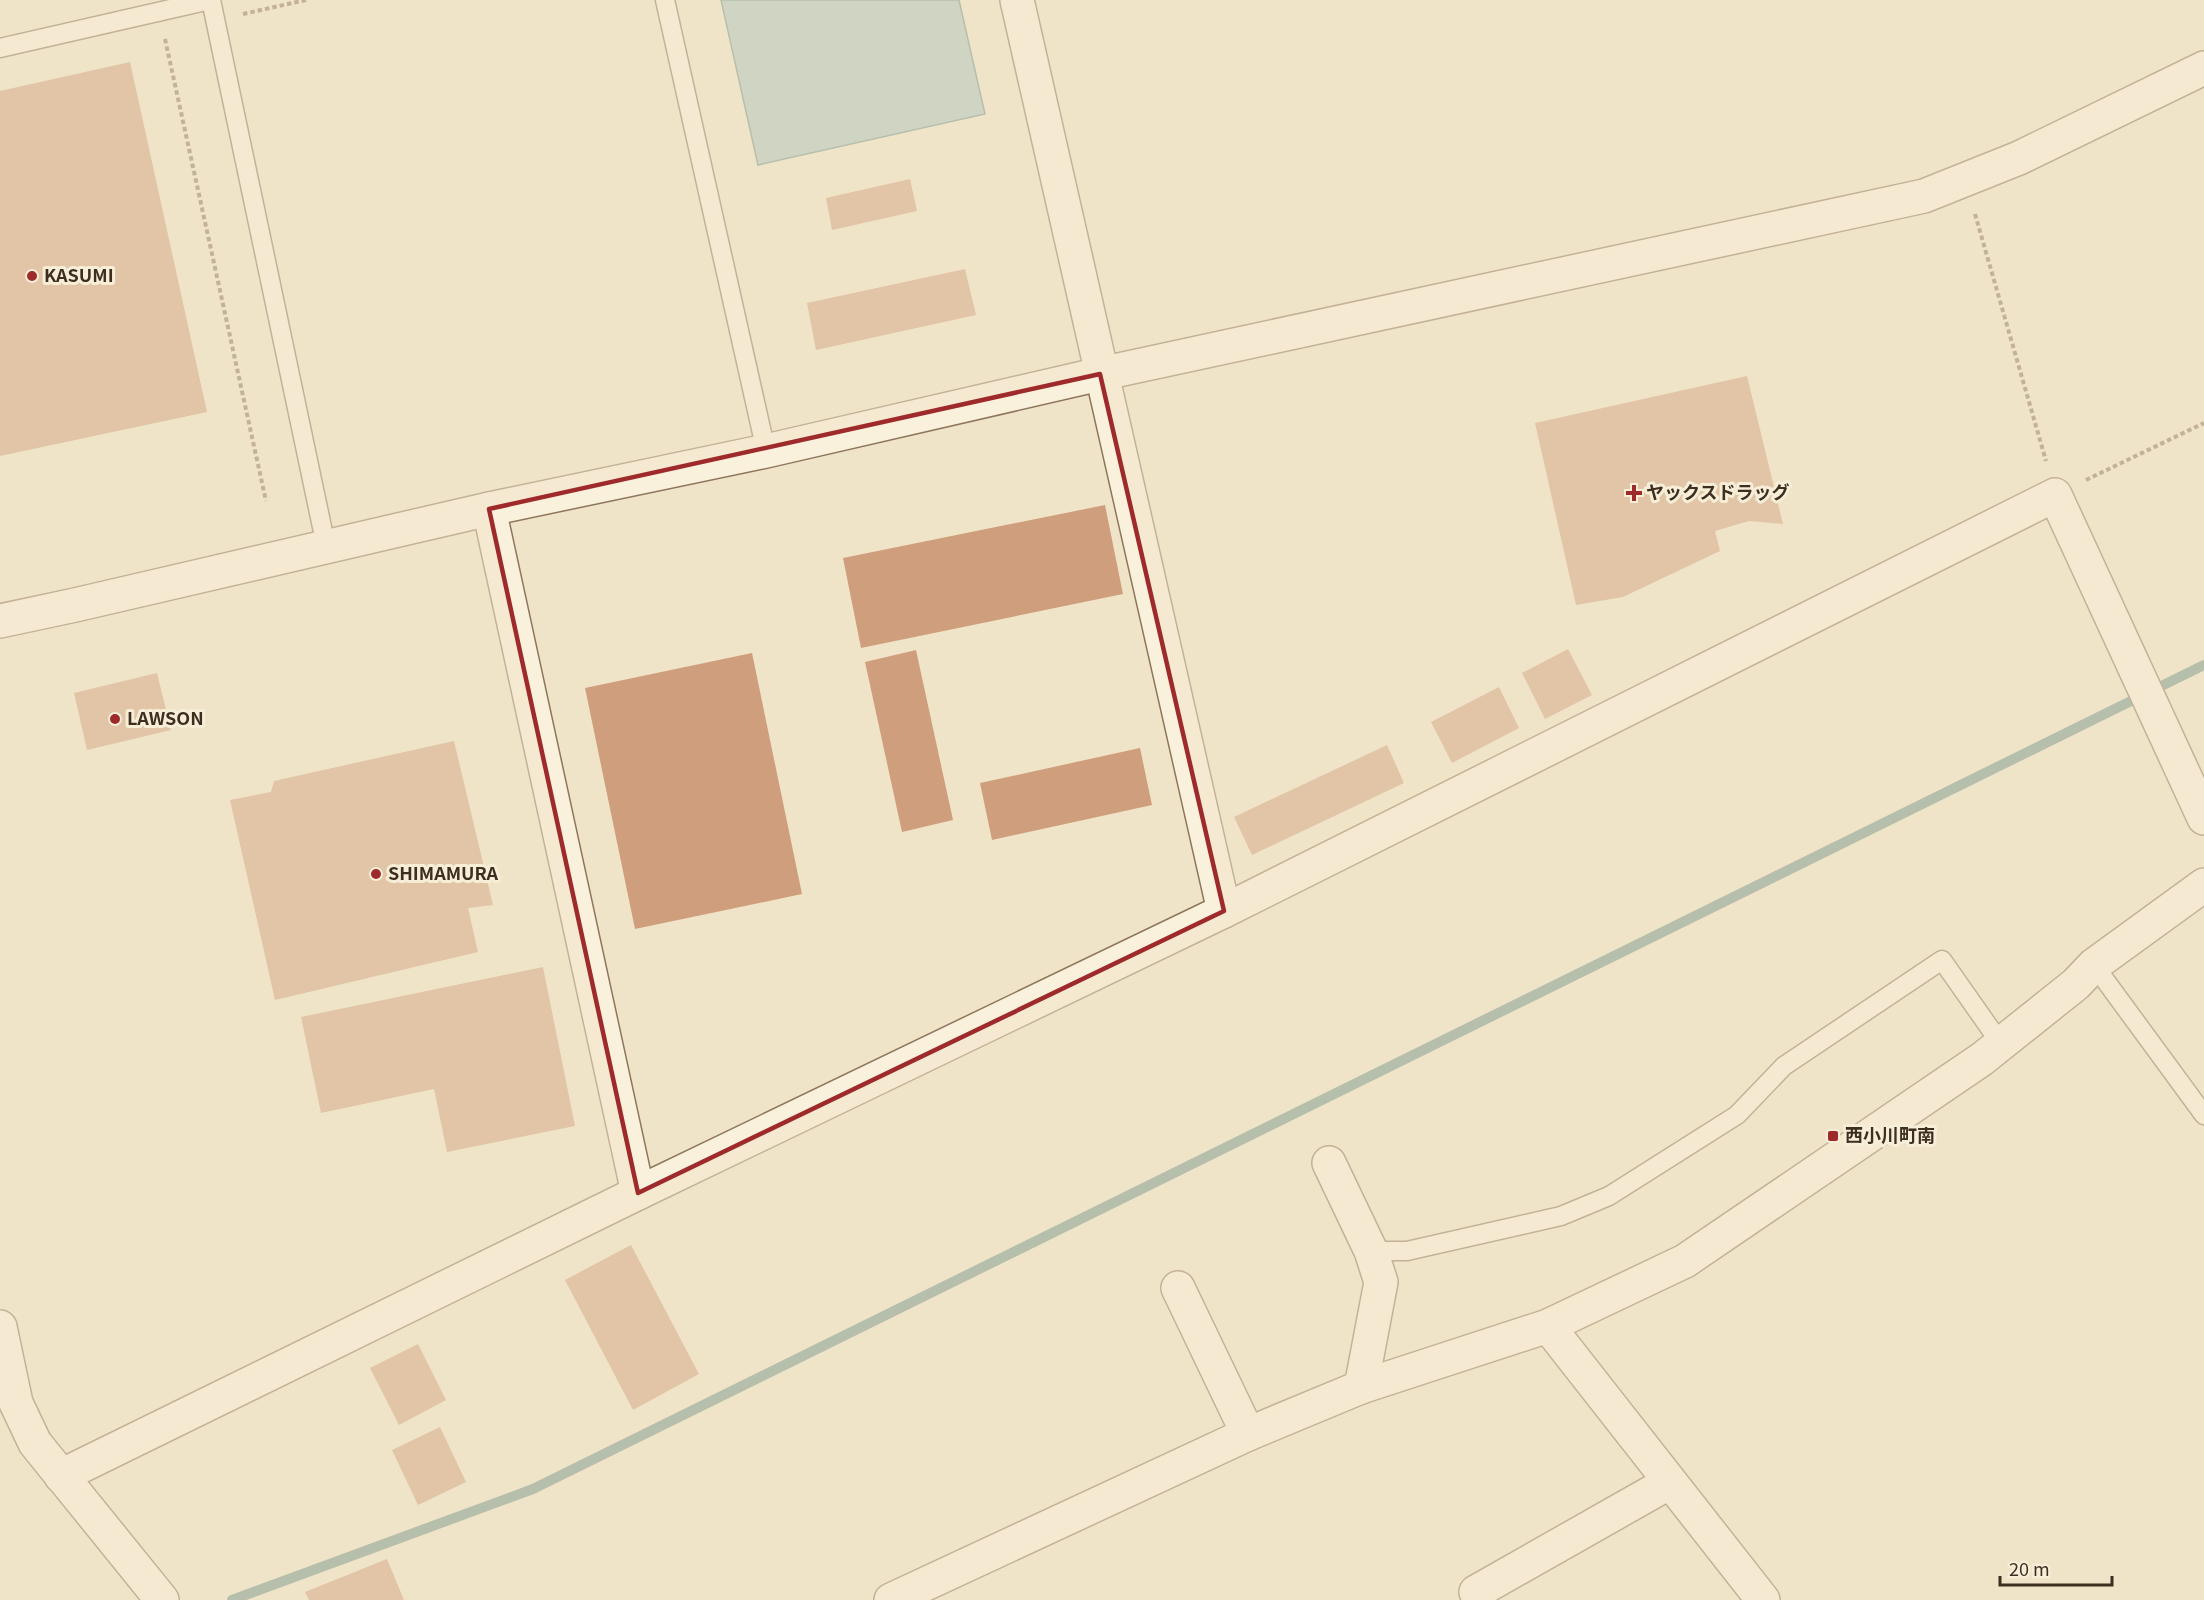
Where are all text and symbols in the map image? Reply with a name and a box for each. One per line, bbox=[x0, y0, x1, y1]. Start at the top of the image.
place label: KASUMI bbox=[44, 261, 114, 287]
marker: KASUMI bbox=[25, 269, 39, 283]
place label: ヤックスドラッグ bbox=[1646, 478, 1789, 504]
marker: ヤックスドラッグ bbox=[1627, 486, 1641, 500]
place label: LAWSON bbox=[127, 704, 204, 730]
marker: LAWSON bbox=[108, 712, 122, 726]
place label: SHIMAMURA bbox=[388, 859, 499, 885]
marker: SHIMAMURA bbox=[369, 867, 383, 881]
place label: 西小川町南 bbox=[1845, 1121, 1935, 1147]
marker: 西小川町南 bbox=[1826, 1129, 1840, 1143]
scale bar bbox=[2000, 1549, 2112, 1587]
text: 20 m bbox=[2009, 1555, 2050, 1581]

